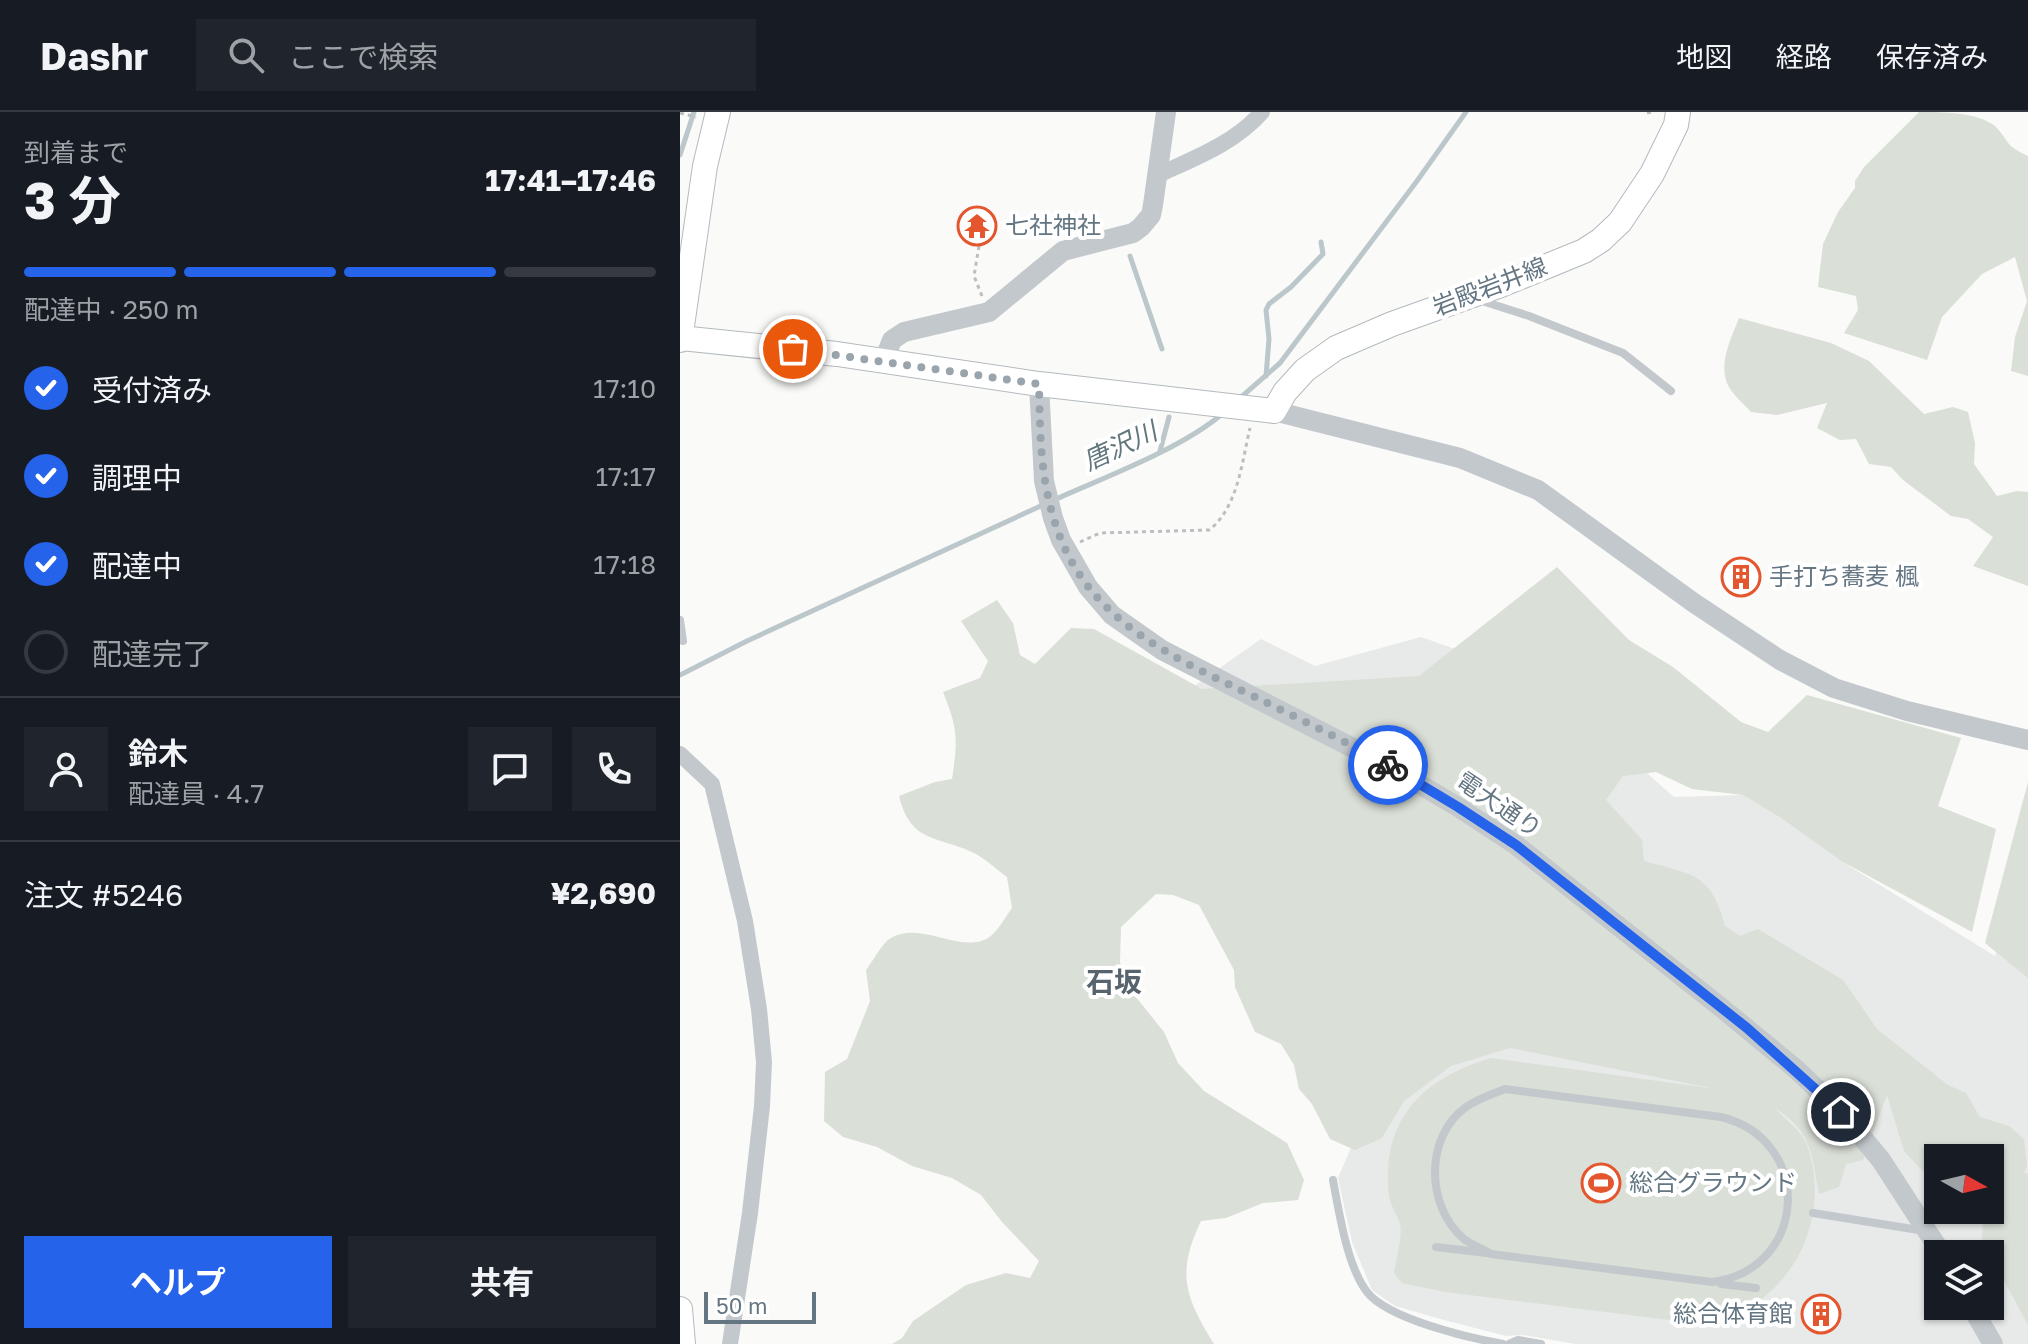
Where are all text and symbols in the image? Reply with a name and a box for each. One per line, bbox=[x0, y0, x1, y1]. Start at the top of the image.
search box bbox=[196, 19, 756, 91]
text: Dashr bbox=[40, 33, 148, 78]
icon: search bbox=[224, 33, 268, 77]
text: ここで検索 bbox=[288, 39, 438, 75]
text: 地図 bbox=[1676, 40, 1732, 73]
text: 経路 bbox=[1776, 40, 1832, 73]
text: 保存済み bbox=[1876, 40, 1988, 73]
text: 到着まで bbox=[24, 137, 128, 168]
text: 17:41–17:46 bbox=[485, 162, 656, 198]
text: 3 分 bbox=[24, 168, 121, 230]
temple icon: 七社神社 bbox=[956, 205, 998, 247]
place label: 七社神社 bbox=[1005, 210, 1101, 239]
street label: 岩殿岩井線 bbox=[1428, 251, 1551, 321]
text: 配達中 · 250 m bbox=[24, 294, 199, 325]
pin bbox=[759, 315, 827, 383]
icon: bag bbox=[771, 327, 815, 371]
icon: check bbox=[24, 366, 68, 410]
text: 受付済み bbox=[92, 372, 212, 408]
text: 17:10 bbox=[593, 373, 656, 404]
water label: 唐沢川 bbox=[1078, 414, 1164, 476]
icon: check bbox=[24, 454, 68, 498]
text: 調理中 bbox=[92, 460, 182, 496]
text: 17:17 bbox=[595, 461, 656, 492]
icon: check bbox=[24, 542, 68, 586]
text: 配達中 bbox=[92, 548, 182, 584]
text: 17:18 bbox=[593, 549, 656, 580]
building icon: 手打ち蕎麦 楓 bbox=[1720, 556, 1762, 598]
place label: 手打ち蕎麦 楓 bbox=[1769, 561, 1919, 590]
text: 配達完了 bbox=[92, 636, 212, 672]
courier bbox=[1348, 725, 1428, 805]
button: person bbox=[24, 727, 108, 811]
button: chat bbox=[468, 727, 552, 811]
button: phone bbox=[572, 727, 656, 811]
text: 鈴木 bbox=[128, 735, 188, 771]
icon: bike bbox=[1366, 743, 1410, 787]
street label: 電大通り bbox=[1452, 765, 1548, 843]
text: 配達員 · 4.7 bbox=[128, 778, 264, 809]
text: ¥2,690 bbox=[551, 875, 656, 911]
text: 注文 #5246 bbox=[24, 877, 183, 913]
district label: 石坂 bbox=[1086, 965, 1142, 998]
pin bbox=[1807, 1078, 1875, 1146]
icon: home bbox=[1819, 1090, 1863, 1134]
north arrow bbox=[1924, 1144, 2004, 1224]
map controls bbox=[1924, 1144, 2004, 1320]
sports icon: 総合グラウンド bbox=[1580, 1162, 1622, 1204]
place label: 総合グラウンド bbox=[1629, 1167, 1797, 1196]
button: ヘルプ bbox=[24, 1236, 332, 1328]
button: 共有 bbox=[348, 1236, 656, 1328]
button: layers bbox=[1924, 1240, 2004, 1320]
scale bar bbox=[704, 1288, 816, 1324]
text: 50 m bbox=[716, 1292, 767, 1319]
building icon: 総合体育館 bbox=[1800, 1293, 1842, 1335]
place label: 総合体育館 bbox=[1673, 1298, 1793, 1327]

